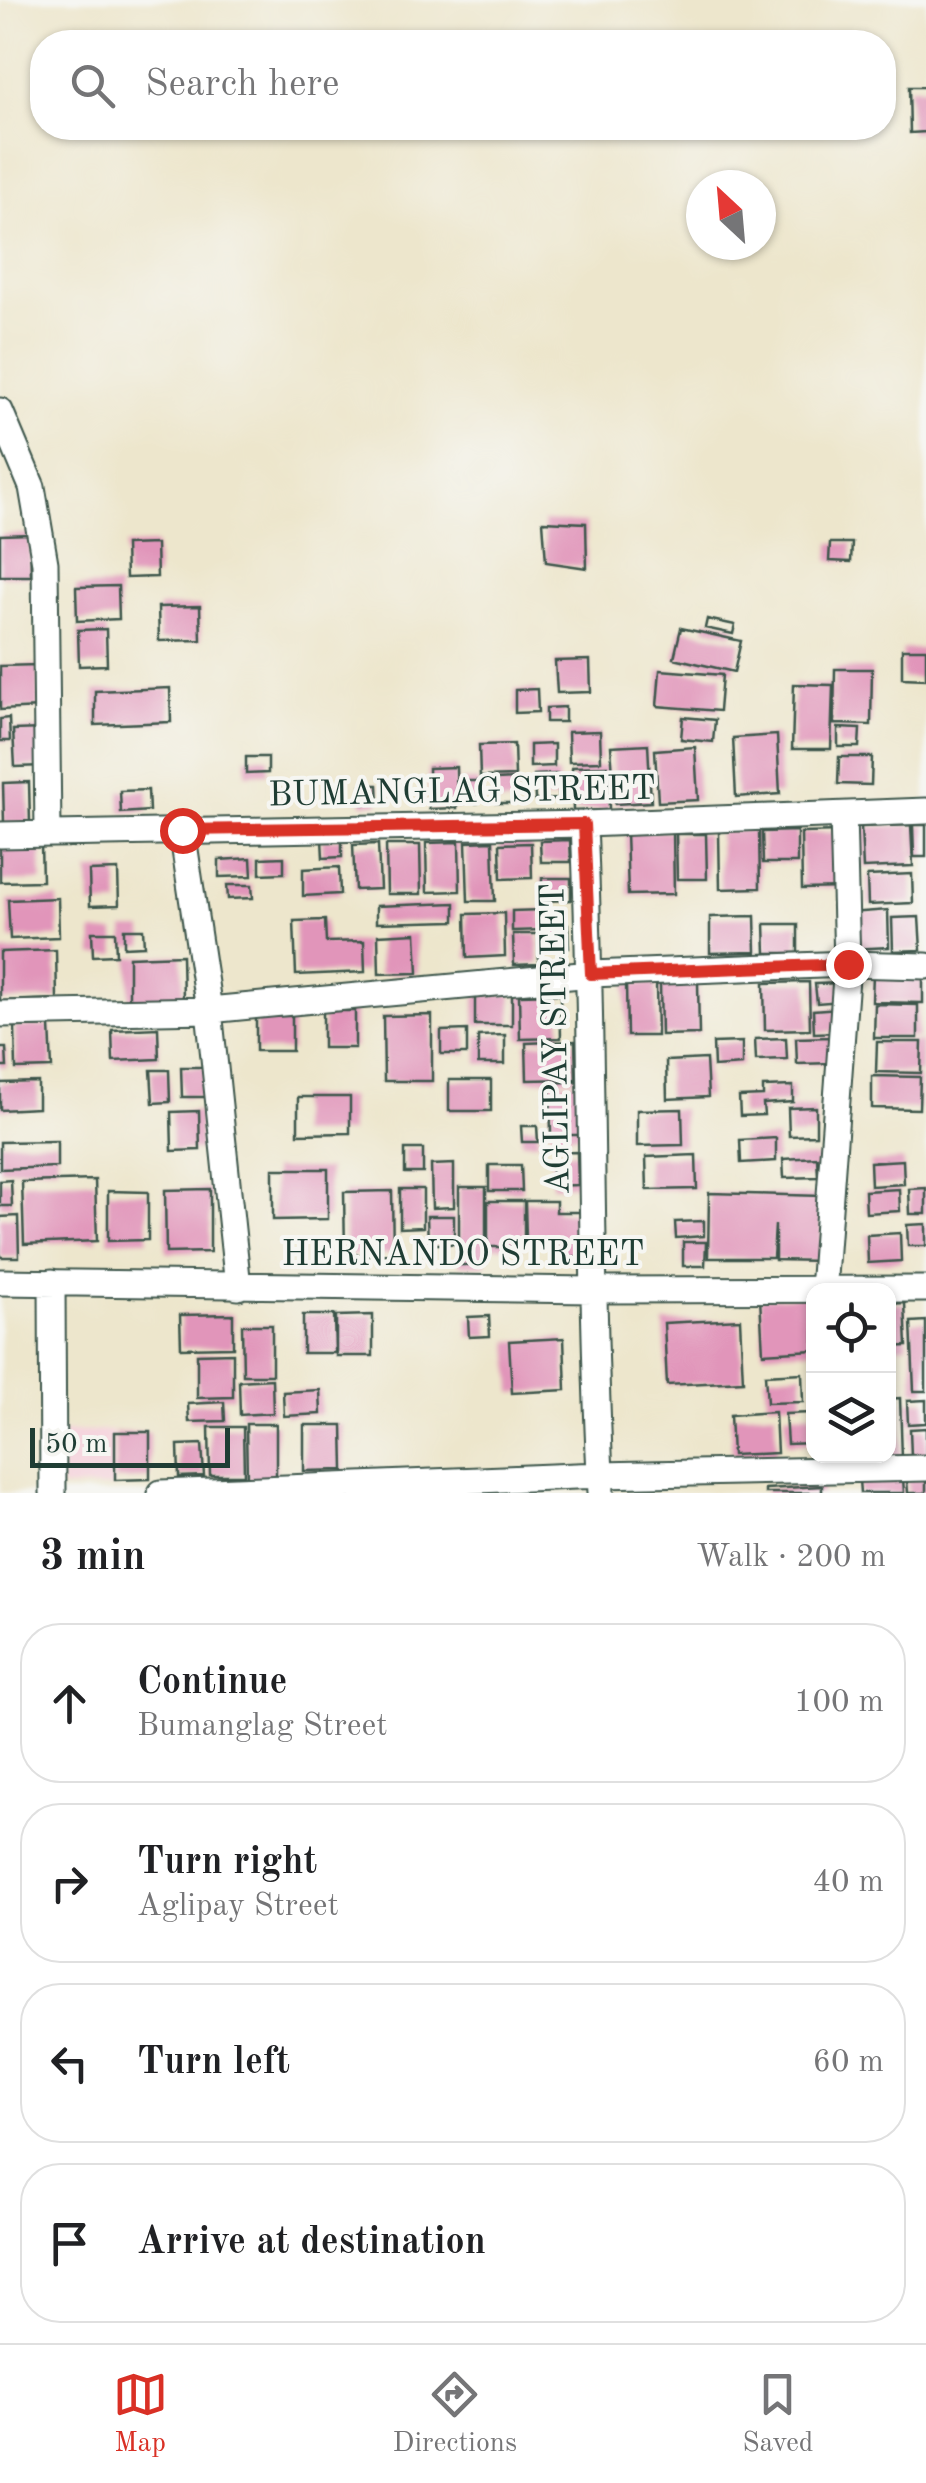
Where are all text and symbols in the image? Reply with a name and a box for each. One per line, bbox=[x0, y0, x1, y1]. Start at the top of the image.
search box bbox=[30, 30, 896, 140]
icon: search bbox=[65, 58, 120, 113]
text: Search here bbox=[145, 66, 340, 104]
north arrow bbox=[686, 170, 776, 260]
street label: BUMANGLAG STREET bbox=[268, 772, 656, 813]
route start bbox=[160, 808, 206, 854]
street label: AGLIPAY STREET bbox=[536, 883, 577, 1195]
route end bbox=[826, 942, 872, 988]
street label: HERNANDO STREET bbox=[282, 1238, 644, 1273]
map controls bbox=[806, 1283, 896, 1463]
button: locate bbox=[806, 1283, 896, 1373]
button: layers bbox=[806, 1373, 896, 1463]
scale bar bbox=[30, 1423, 230, 1468]
text: 50 m bbox=[45, 1431, 108, 1459]
text: 3 min bbox=[40, 1537, 146, 1579]
text: Walk · 200 m bbox=[696, 1542, 886, 1574]
text: Continue bbox=[137, 1664, 287, 1702]
icon: ahead bbox=[42, 1676, 97, 1731]
text: 100 m bbox=[794, 1687, 884, 1719]
text: Bumanglag Street bbox=[137, 1711, 387, 1743]
text: Turn right bbox=[137, 1844, 317, 1882]
icon: right bbox=[42, 1856, 97, 1911]
text: 40 m bbox=[813, 1867, 884, 1899]
text: Aglipay Street bbox=[137, 1891, 339, 1923]
icon: left bbox=[42, 2036, 97, 2091]
text: Turn left bbox=[137, 2044, 290, 2082]
text: 60 m bbox=[813, 2047, 884, 2079]
icon: arrive bbox=[42, 2216, 97, 2271]
text: Arrive at destination bbox=[137, 2224, 486, 2262]
tab: Map bbox=[113, 2367, 168, 2462]
tab: Directions bbox=[393, 2367, 517, 2462]
tab: Saved bbox=[742, 2367, 813, 2462]

